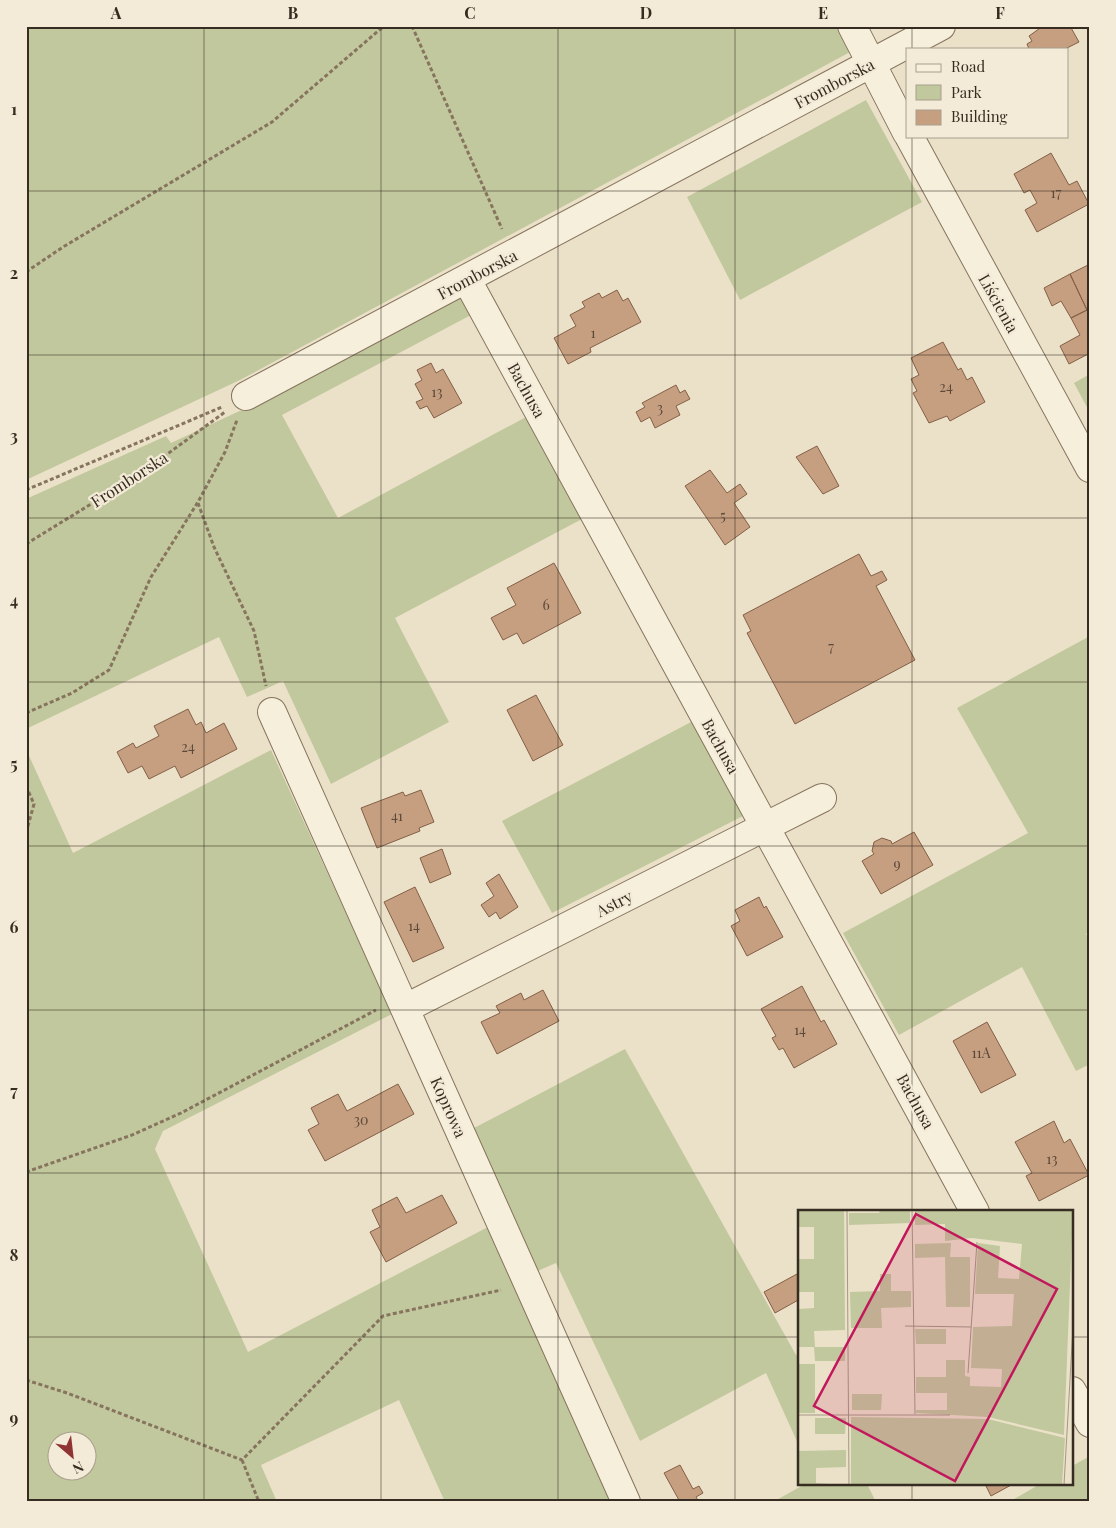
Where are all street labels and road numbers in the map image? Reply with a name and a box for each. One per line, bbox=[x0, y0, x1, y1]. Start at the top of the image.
street label: Fromborska bbox=[790, 53, 878, 113]
street label: Fromborska bbox=[433, 244, 521, 304]
street label: Liścienia bbox=[974, 270, 1024, 336]
street label: Bachusa bbox=[503, 359, 551, 421]
street label: Fromborska bbox=[87, 446, 171, 512]
street label: Bachusa bbox=[697, 715, 745, 777]
street label: Astry bbox=[591, 885, 636, 921]
street label: Bachusa bbox=[892, 1070, 940, 1132]
street label: Koprowa bbox=[426, 1073, 472, 1141]

